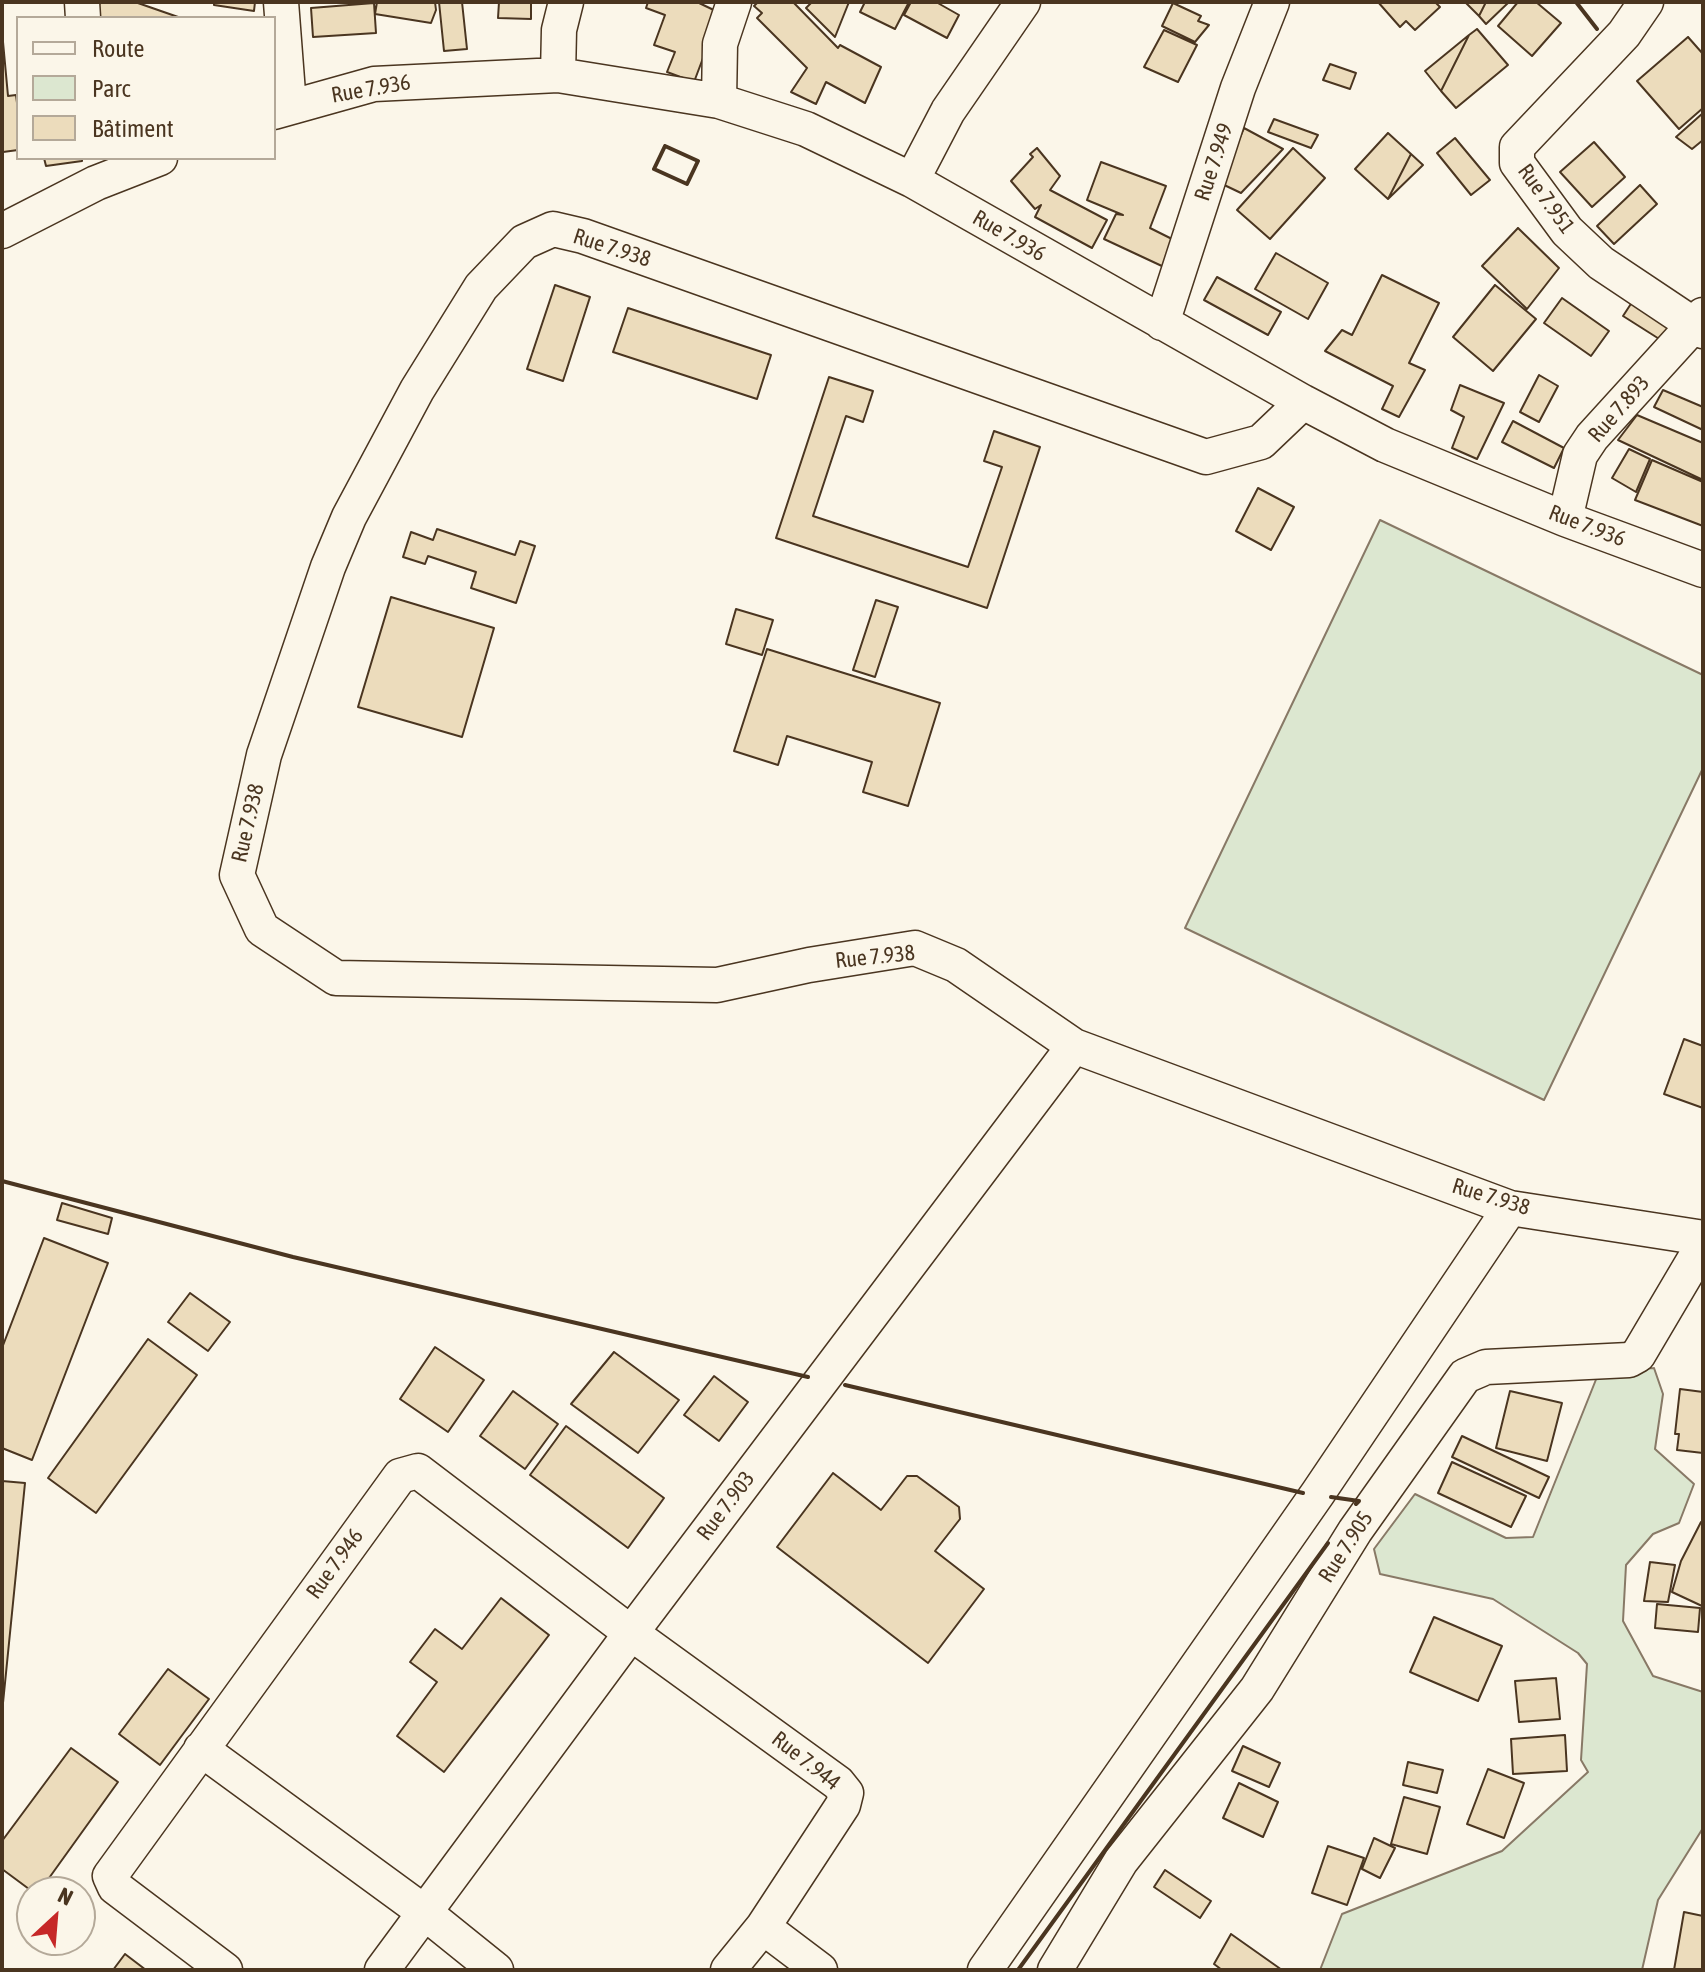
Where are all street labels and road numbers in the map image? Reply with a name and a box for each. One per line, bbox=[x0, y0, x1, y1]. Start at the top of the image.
street label: Rue 7.936 bbox=[329, 69, 413, 109]
street label: Rue 7.949 bbox=[1189, 120, 1239, 204]
street label: Rue 7.951 bbox=[1512, 159, 1580, 239]
street label: Rue 7.936 bbox=[968, 205, 1050, 267]
street label: Rue 7.938 bbox=[570, 223, 654, 273]
street label: Rue 7.893 bbox=[1583, 370, 1655, 448]
street label: Rue 7.936 bbox=[1545, 499, 1629, 553]
street label: Rue 7.938 bbox=[226, 781, 270, 865]
street label: Rue 7.938 bbox=[834, 940, 916, 974]
street label: Rue 7.938 bbox=[1449, 1173, 1533, 1221]
street label: Rue 7.903 bbox=[691, 1466, 761, 1546]
street label: Rue 7.905 bbox=[1313, 1506, 1379, 1588]
street label: Rue 7.946 bbox=[301, 1524, 369, 1604]
street label: Rue 7.944 bbox=[766, 1726, 846, 1796]

